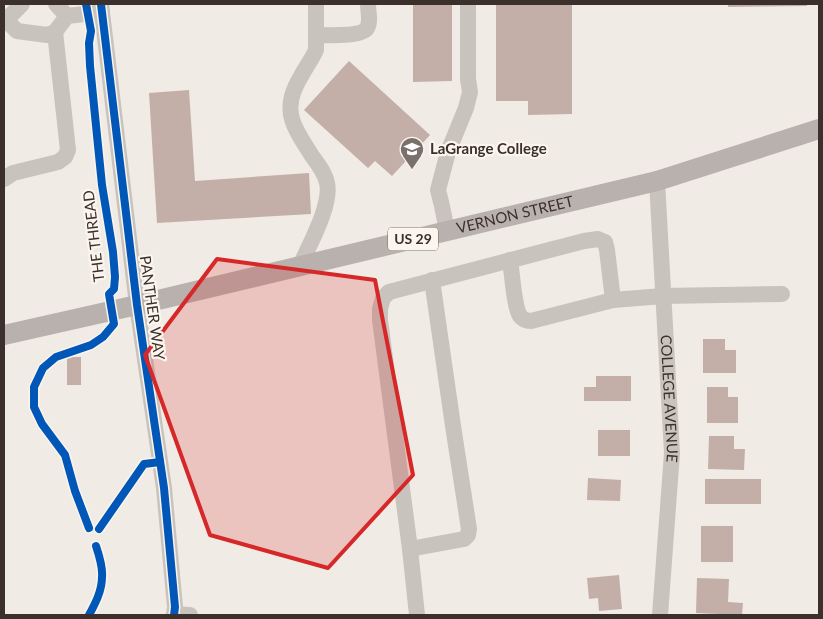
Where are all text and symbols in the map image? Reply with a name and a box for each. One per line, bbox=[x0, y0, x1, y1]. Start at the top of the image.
school or university icon: LaGrange College bbox=[399, 136, 425, 170]
place label: LaGrange College bbox=[430, 139, 547, 157]
street label: THE THREAD bbox=[78, 189, 108, 283]
street label: VERNON STREET bbox=[455, 191, 575, 237]
road number: US 29 bbox=[388, 228, 438, 250]
street label: PANTHER WAY bbox=[137, 255, 169, 362]
street label: COLLEGE AVENUE bbox=[657, 334, 682, 463]

